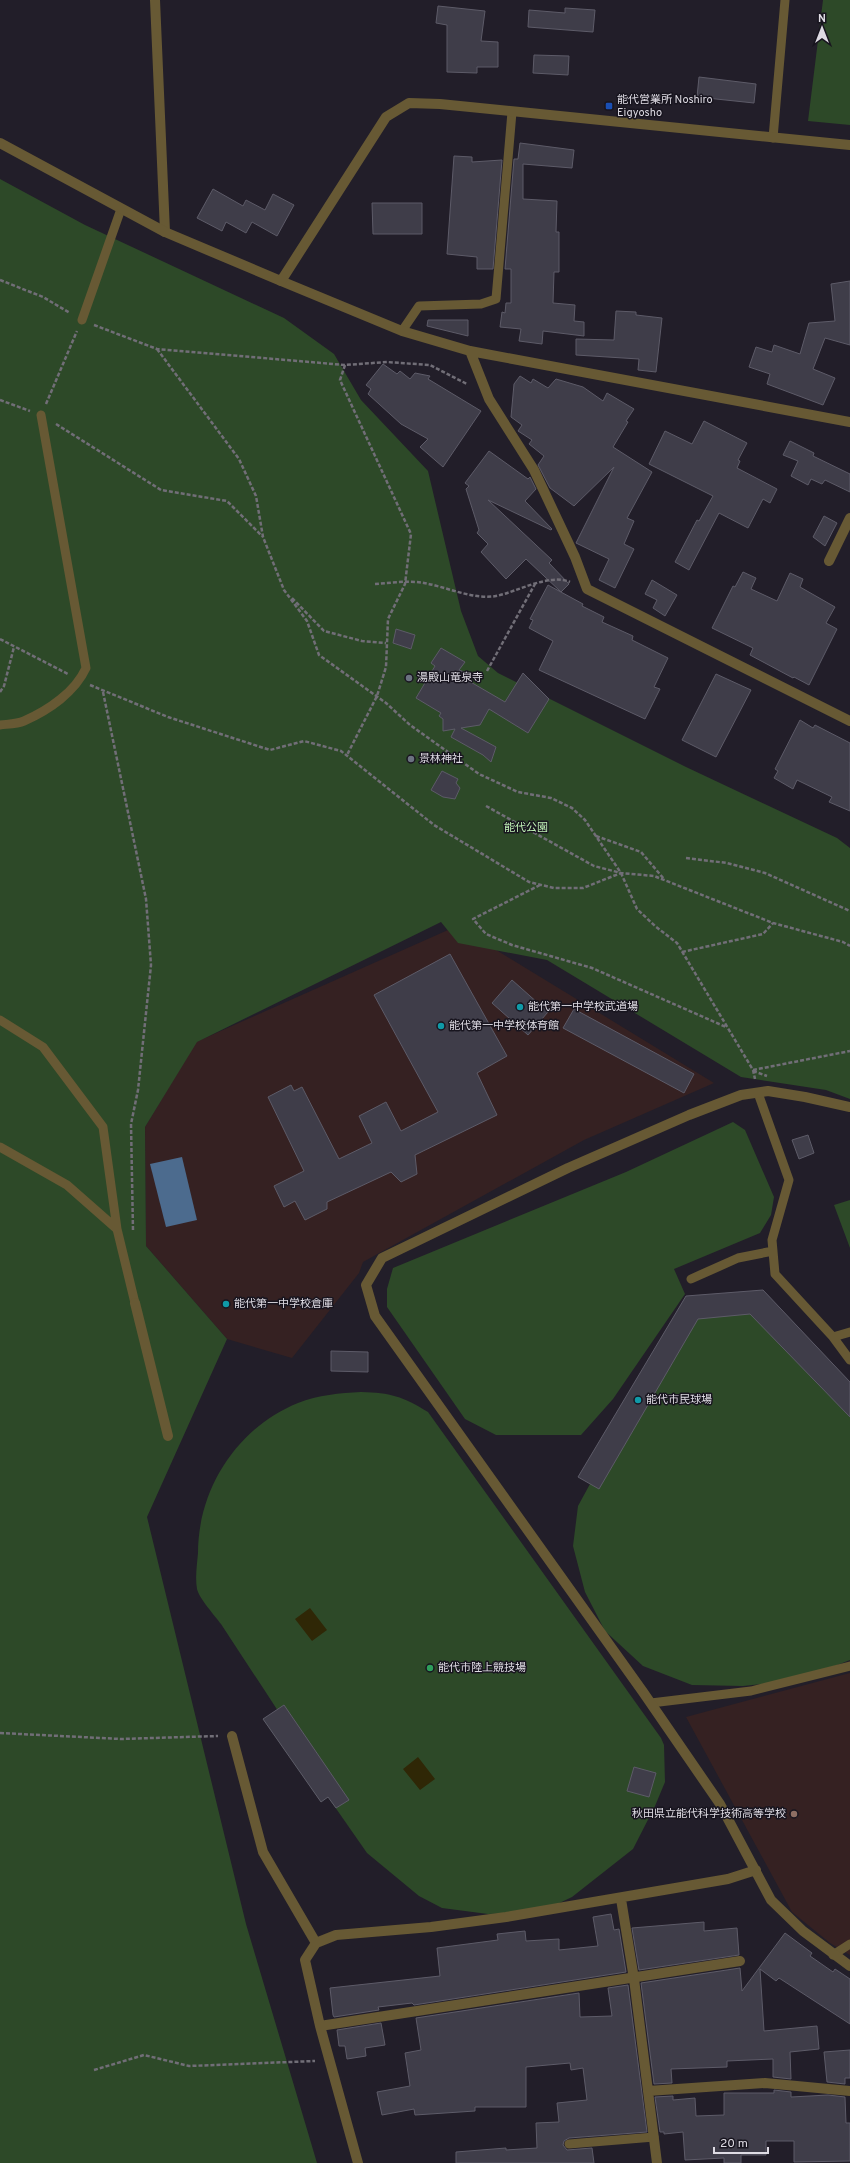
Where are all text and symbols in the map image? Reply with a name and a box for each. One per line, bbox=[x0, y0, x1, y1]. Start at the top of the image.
north arrow bbox=[802, 8, 842, 48]
text: N bbox=[818, 12, 826, 26]
place label: 能代営業所 Noshiro Eigyosho bbox=[617, 93, 713, 120]
marker: 能代営業所 Noshiro Eigyosho bbox=[604, 101, 614, 111]
place label: 湯殿山竜泉寺 bbox=[417, 671, 483, 685]
marker: 湯殿山竜泉寺 bbox=[404, 673, 414, 683]
place label: 景林神社 bbox=[419, 752, 463, 766]
marker: 景林神社 bbox=[406, 754, 416, 764]
park label: 能代公園 bbox=[504, 821, 548, 835]
place label: 能代第一中学校武道場 bbox=[528, 1000, 638, 1014]
marker: 能代第一中学校武道場 bbox=[515, 1002, 525, 1012]
place label: 能代第一中学校体育館 bbox=[449, 1019, 559, 1033]
marker: 能代第一中学校体育館 bbox=[436, 1021, 446, 1031]
place label: 能代第一中学校倉庫 bbox=[234, 1297, 333, 1311]
marker: 能代第一中学校倉庫 bbox=[221, 1299, 231, 1309]
place label: 能代市民球場 bbox=[646, 1393, 712, 1407]
marker: 能代市民球場 bbox=[633, 1395, 643, 1405]
place label: 能代市陸上競技場 bbox=[438, 1661, 526, 1675]
marker: 能代市陸上競技場 bbox=[425, 1663, 435, 1673]
place label: 秋田県立能代科学技術高等学校 bbox=[632, 1807, 786, 1821]
marker: 秋田県立能代科学技術高等学校 bbox=[789, 1809, 799, 1819]
scale bar bbox=[714, 2129, 768, 2155]
text: 20 m bbox=[720, 2136, 748, 2152]

